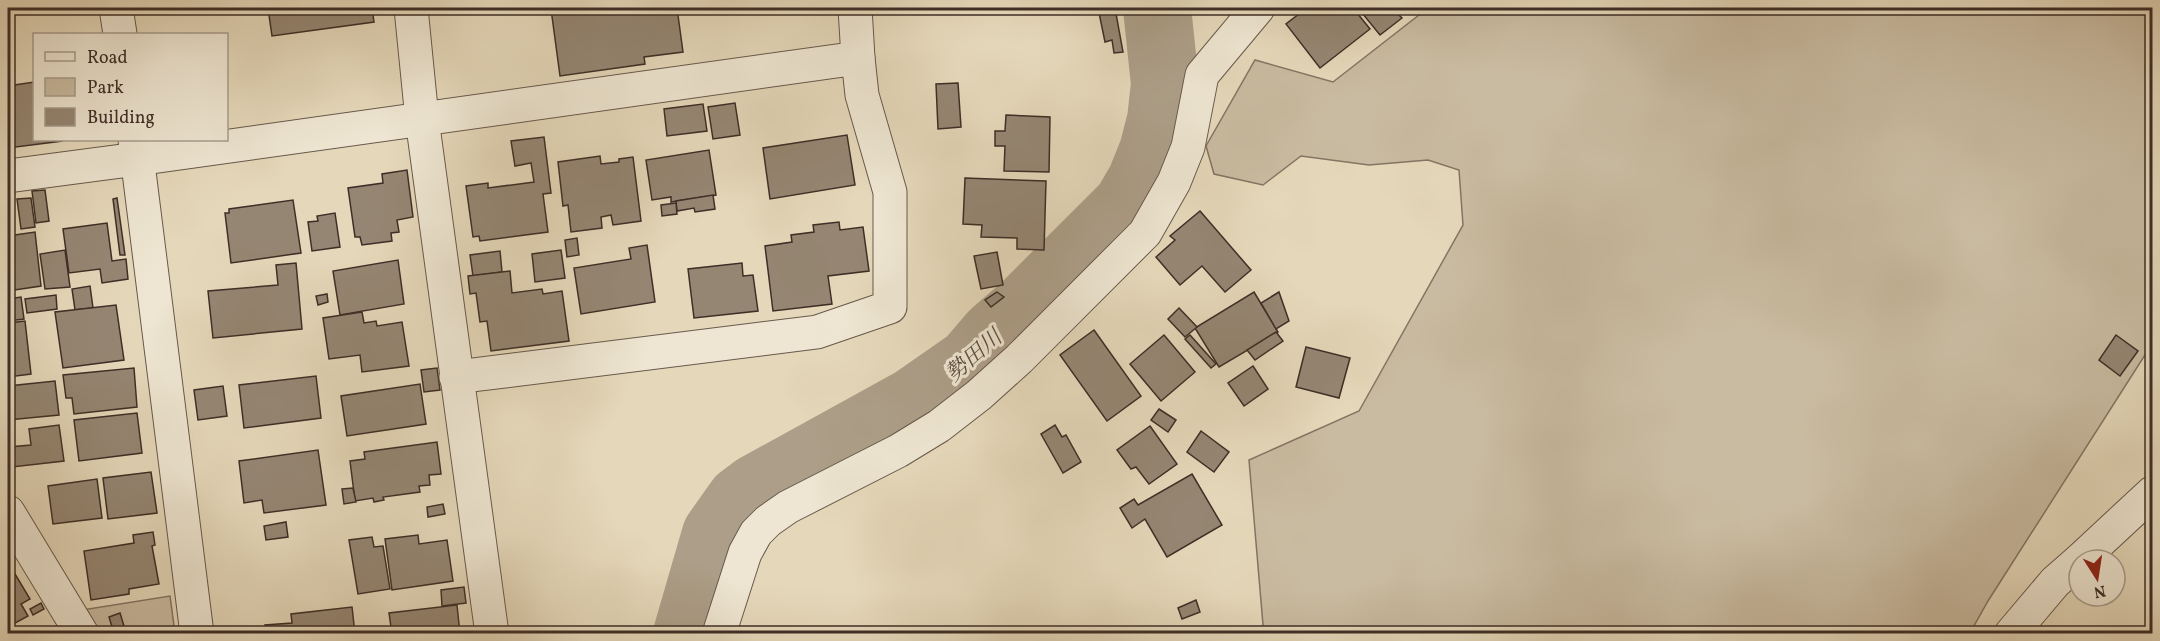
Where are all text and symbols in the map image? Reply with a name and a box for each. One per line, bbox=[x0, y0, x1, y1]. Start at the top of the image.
legend bbox=[33, 33, 228, 141]
text: Road bbox=[87, 46, 128, 71]
text: Park bbox=[87, 76, 124, 101]
text: Building bbox=[87, 106, 155, 131]
water label: 勢田川 bbox=[940, 322, 1011, 390]
north arrow bbox=[2067, 548, 2127, 608]
text: N bbox=[2091, 579, 2108, 603]

